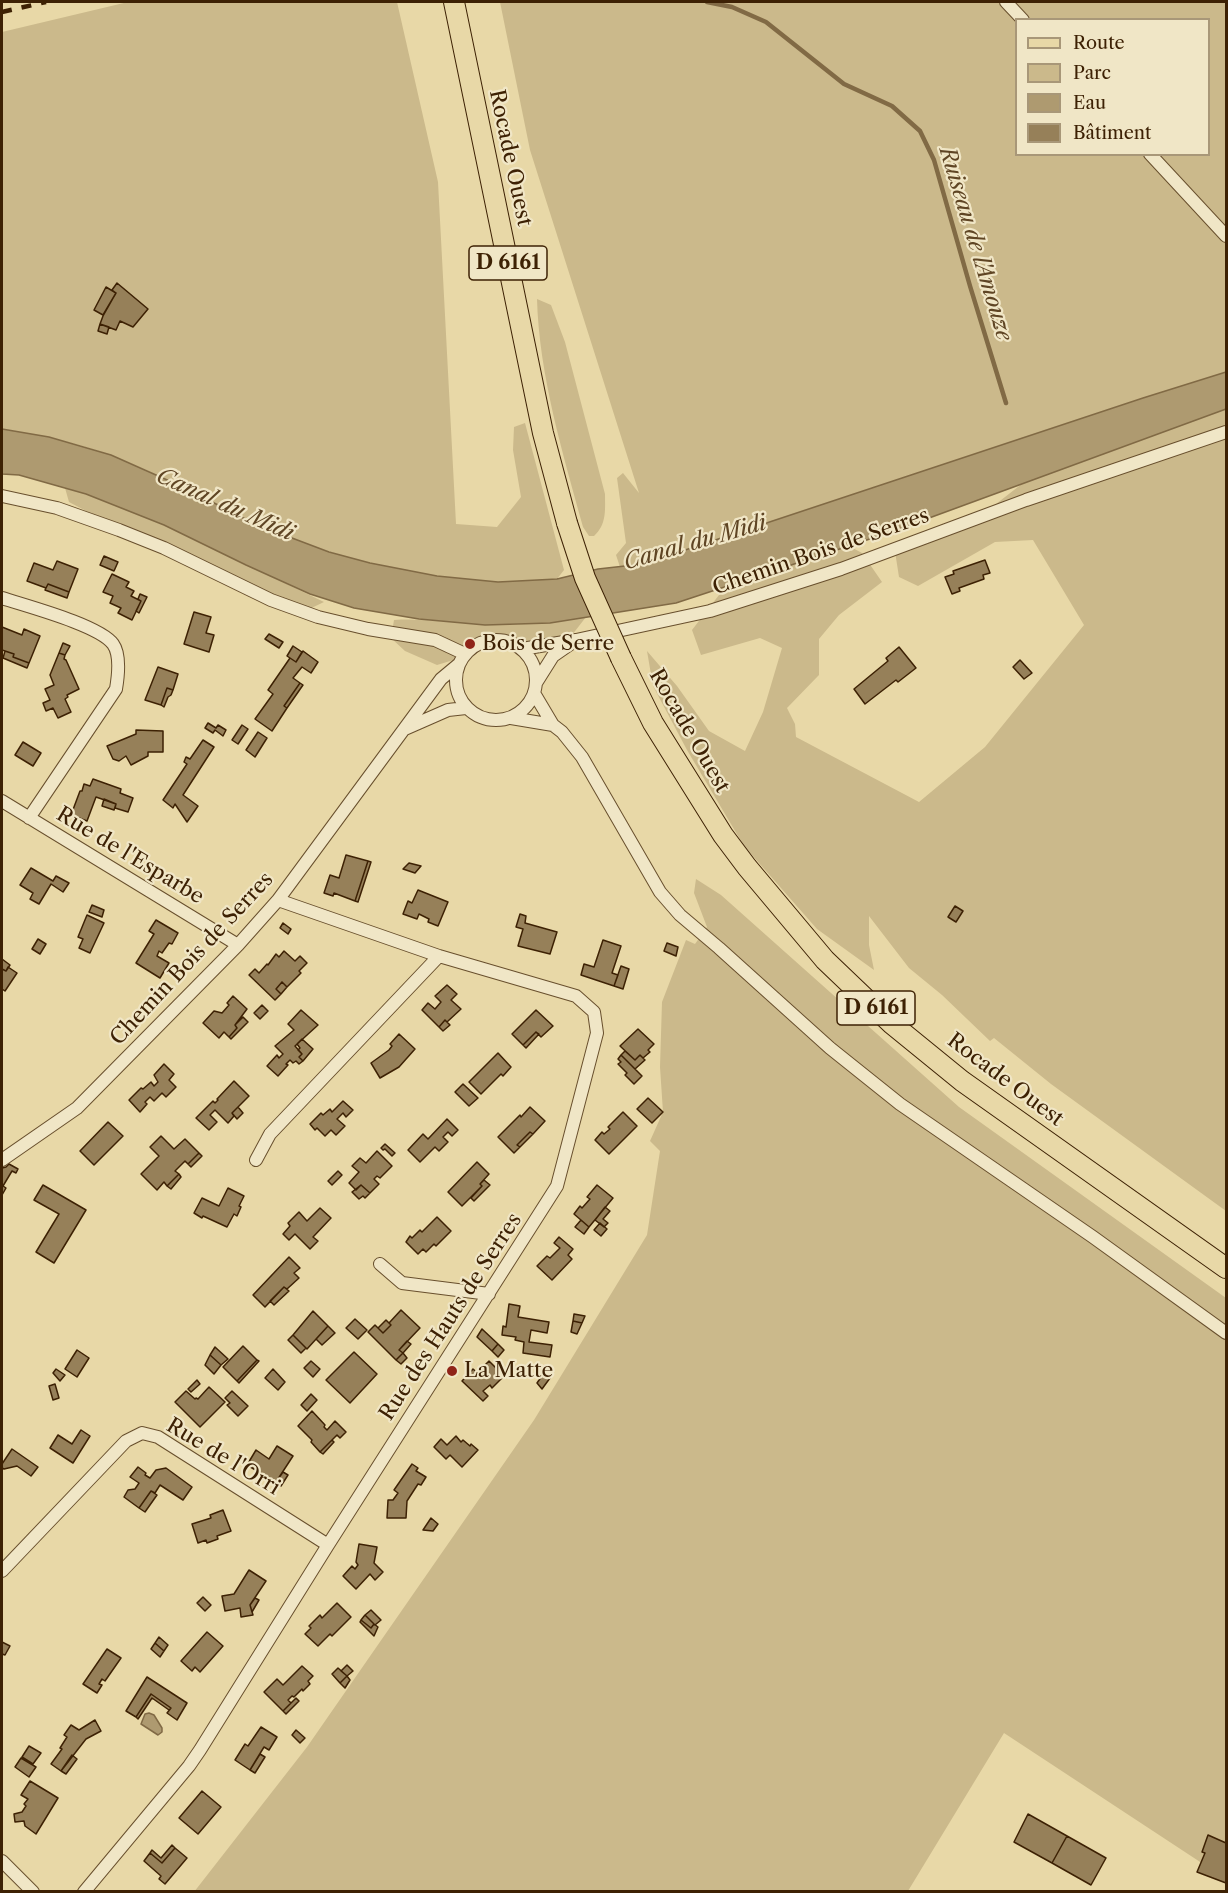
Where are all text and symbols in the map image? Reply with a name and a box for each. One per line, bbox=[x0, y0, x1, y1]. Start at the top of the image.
legend bbox=[1015, 18, 1210, 156]
text: Route bbox=[1073, 32, 1125, 54]
text: Parc bbox=[1073, 62, 1111, 84]
street label: Rocade Ouest bbox=[483, 87, 537, 229]
text: Eau bbox=[1073, 92, 1106, 114]
text: Bâtiment bbox=[1073, 122, 1151, 144]
water label: Ruiseau de l'Amouze bbox=[933, 144, 1017, 344]
road number: D 6161 bbox=[469, 246, 547, 280]
water label: Canal du Midi bbox=[152, 463, 298, 547]
street label: Chemin Bois de Serres bbox=[709, 503, 933, 601]
water label: Canal du Midi bbox=[621, 510, 769, 576]
place label: Bois de Serre bbox=[482, 631, 614, 657]
marker: Bois de Serre bbox=[463, 637, 477, 651]
street label: Rocade Ouest bbox=[643, 665, 735, 797]
street label: Rue de l'Esparbe bbox=[52, 802, 208, 910]
street label: Chemin Bois de Serres bbox=[105, 867, 279, 1051]
road number: D 6161 bbox=[837, 991, 915, 1025]
street label: Rocade Ouest bbox=[942, 1028, 1068, 1132]
street label: Rue des Hauts de Serres bbox=[375, 1209, 527, 1425]
place label: La Matte bbox=[464, 1358, 553, 1384]
marker: La Matte bbox=[445, 1364, 459, 1378]
street label: Rue de l'Orri bbox=[162, 1413, 284, 1501]

